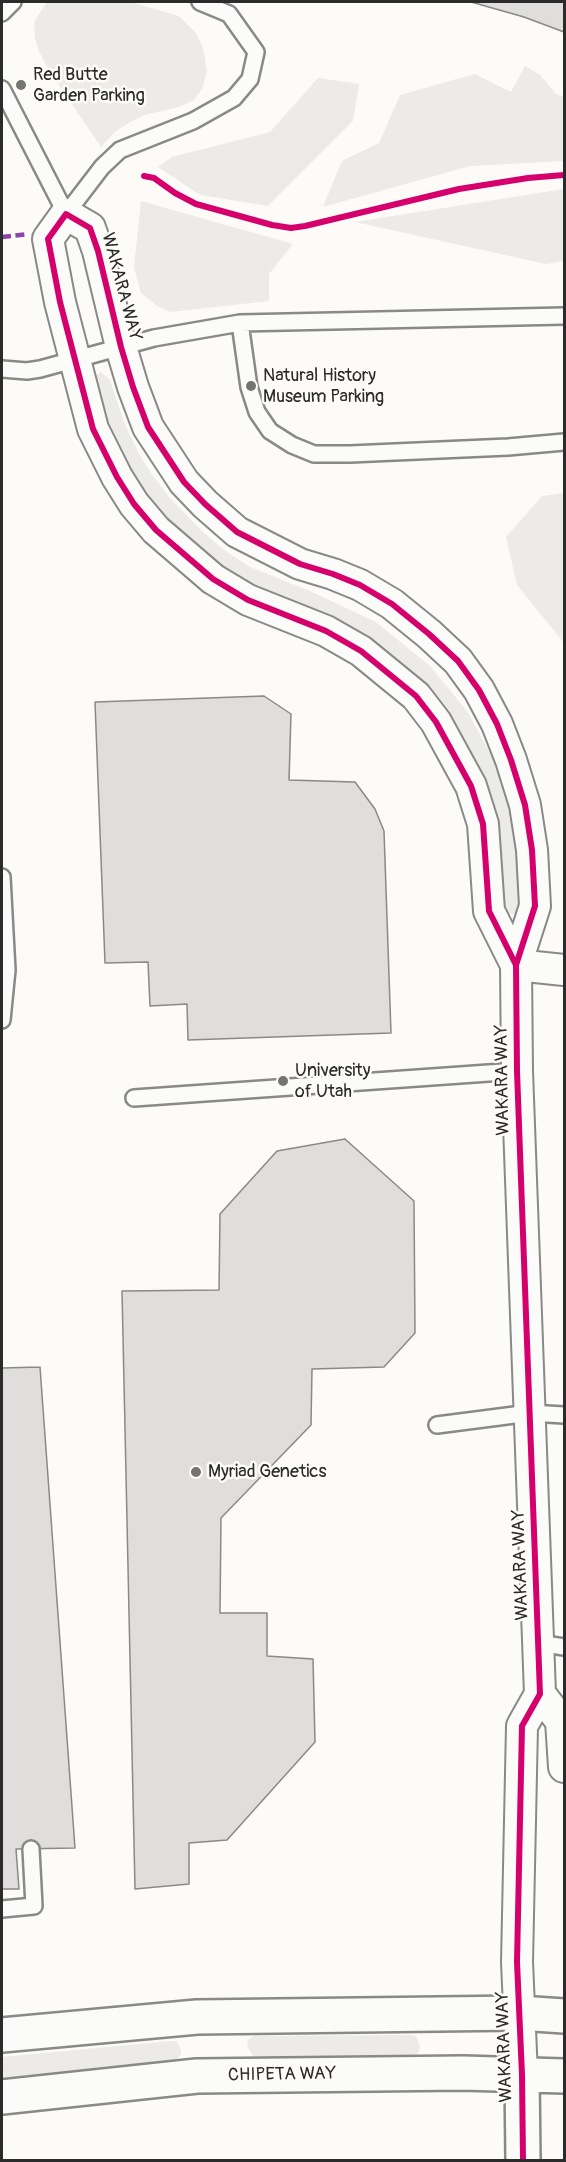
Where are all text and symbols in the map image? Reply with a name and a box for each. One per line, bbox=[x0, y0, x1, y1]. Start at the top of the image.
place label: Red Butte Garden Parking bbox=[33, 64, 145, 106]
marker: Red Butte Garden Parking bbox=[14, 78, 28, 92]
street label: WAKARA WAY bbox=[96, 231, 146, 343]
place label: Natural History Museum Parking bbox=[263, 365, 384, 407]
marker: Natural History Museum Parking bbox=[244, 379, 258, 393]
street label: WAKARA WAY bbox=[491, 1024, 515, 1136]
place label: University of Utah bbox=[295, 1060, 370, 1102]
marker: University of Utah bbox=[276, 1074, 290, 1088]
place label: Myriad Genetics bbox=[208, 1461, 327, 1483]
marker: Myriad Genetics bbox=[189, 1465, 203, 1479]
street label: WAKARA WAY bbox=[508, 1509, 534, 1621]
street label: WAKARA WAY bbox=[492, 1991, 518, 2103]
street label: CHIPETA WAY bbox=[228, 2063, 336, 2087]

